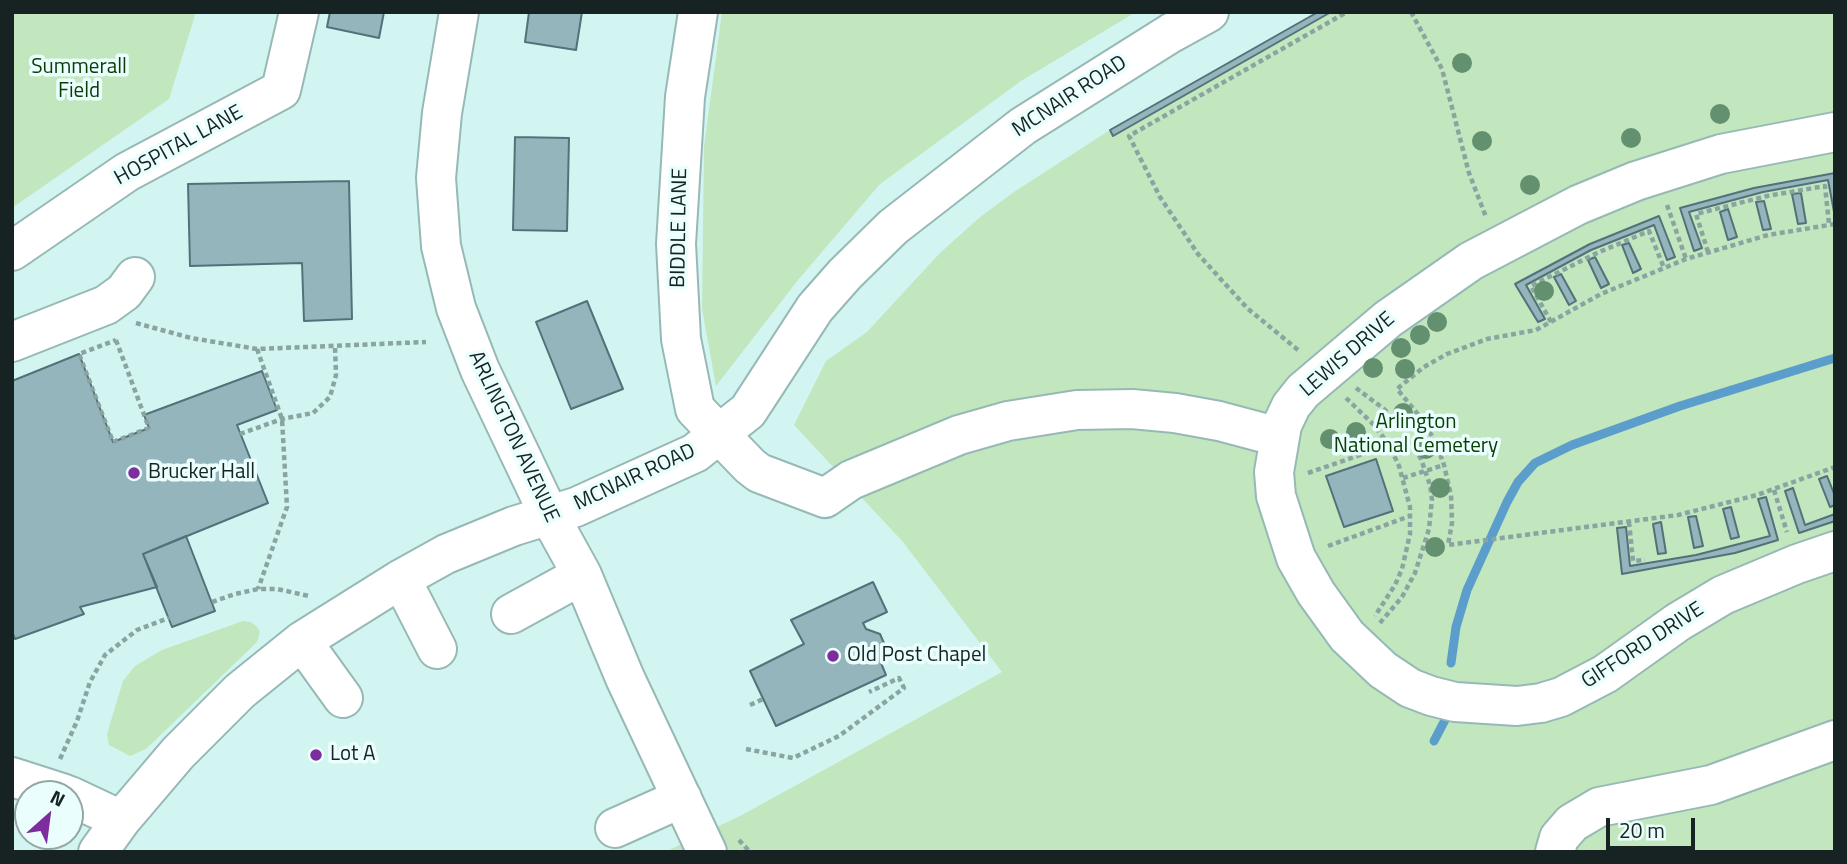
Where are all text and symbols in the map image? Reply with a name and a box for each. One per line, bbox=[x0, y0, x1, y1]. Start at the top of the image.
street label: MCNAIR ROAD bbox=[1008, 51, 1132, 143]
park label: Summerall Field bbox=[31, 55, 127, 105]
street label: HOSPITAL LANE bbox=[110, 100, 248, 192]
street label: BIDDLE LANE bbox=[666, 168, 694, 288]
street label: LEWIS DRIVE bbox=[1296, 307, 1400, 403]
street label: ARLINGTON AVENUE bbox=[462, 347, 564, 527]
park label: Arlington National Cemetery bbox=[1334, 410, 1498, 460]
street label: MCNAIR ROAD bbox=[570, 439, 700, 517]
place label: Brucker Hall bbox=[148, 460, 255, 486]
marker: Brucker Hall bbox=[126, 465, 142, 481]
street label: GIFFORD DRIVE bbox=[1577, 597, 1709, 695]
place label: Old Post Chapel bbox=[847, 643, 986, 669]
marker: Old Post Chapel bbox=[825, 648, 841, 664]
place label: Lot A bbox=[330, 742, 375, 768]
marker: Lot A bbox=[308, 747, 324, 763]
north arrow bbox=[14, 780, 84, 850]
text: N bbox=[46, 782, 71, 814]
scale bar bbox=[1609, 804, 1698, 848]
text: 20 m bbox=[1619, 814, 1665, 846]

